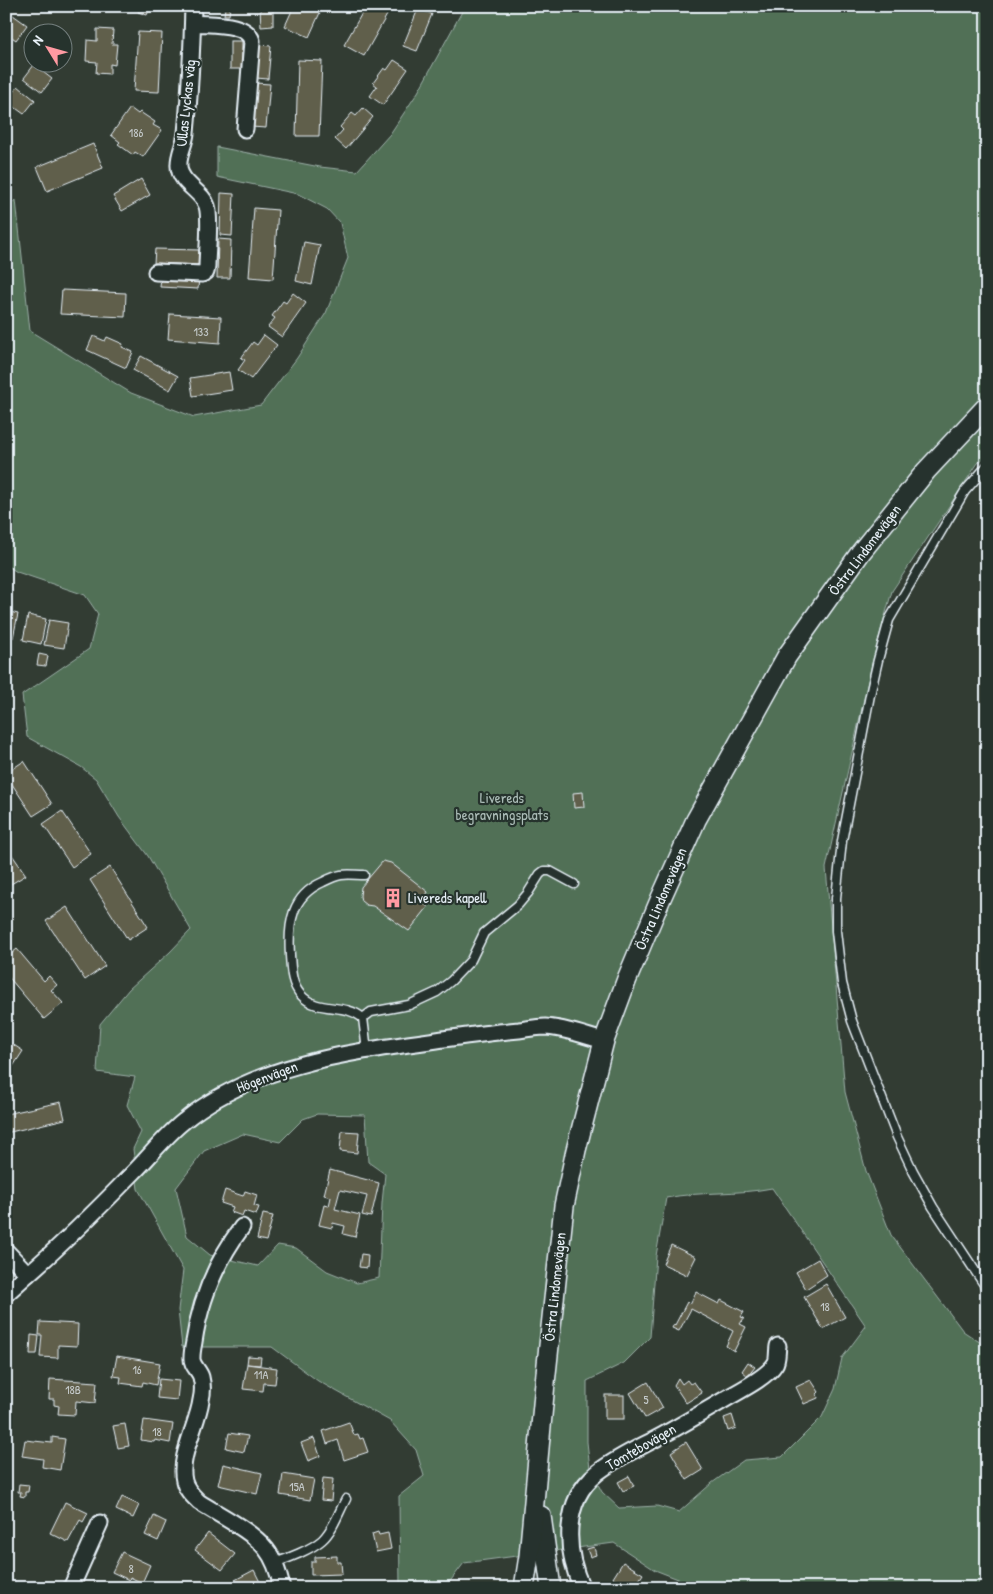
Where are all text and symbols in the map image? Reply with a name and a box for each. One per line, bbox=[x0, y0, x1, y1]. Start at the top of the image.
north arrow bbox=[22, 22, 72, 72]
text: N bbox=[27, 31, 47, 49]
street label: Ullas Lyckas väg bbox=[170, 58, 201, 148]
house number: 186 bbox=[129, 124, 143, 141]
house number: 133 bbox=[193, 323, 209, 340]
street label: Östra Lindomevägen bbox=[823, 499, 906, 600]
park label: Livereds begravningsplats bbox=[455, 787, 549, 825]
street label: Östra Lindomevägen bbox=[629, 844, 692, 953]
building icon: Livereds kapell bbox=[382, 887, 404, 909]
place label: Livereds kapell bbox=[408, 887, 487, 908]
street label: Högenvägen bbox=[233, 1055, 301, 1098]
street label: Östra Lindomevägen bbox=[538, 1231, 571, 1342]
house number: 18 bbox=[820, 1298, 830, 1315]
house number: 16 bbox=[132, 1361, 142, 1378]
house number: 11A bbox=[254, 1366, 268, 1383]
house number: 18B bbox=[65, 1381, 81, 1398]
house number: 5 bbox=[643, 1391, 649, 1408]
street label: Tomtebovägen bbox=[602, 1418, 680, 1475]
house number: 18 bbox=[152, 1423, 162, 1440]
house number: 15A bbox=[289, 1478, 305, 1495]
house number: 8 bbox=[128, 1560, 134, 1577]

